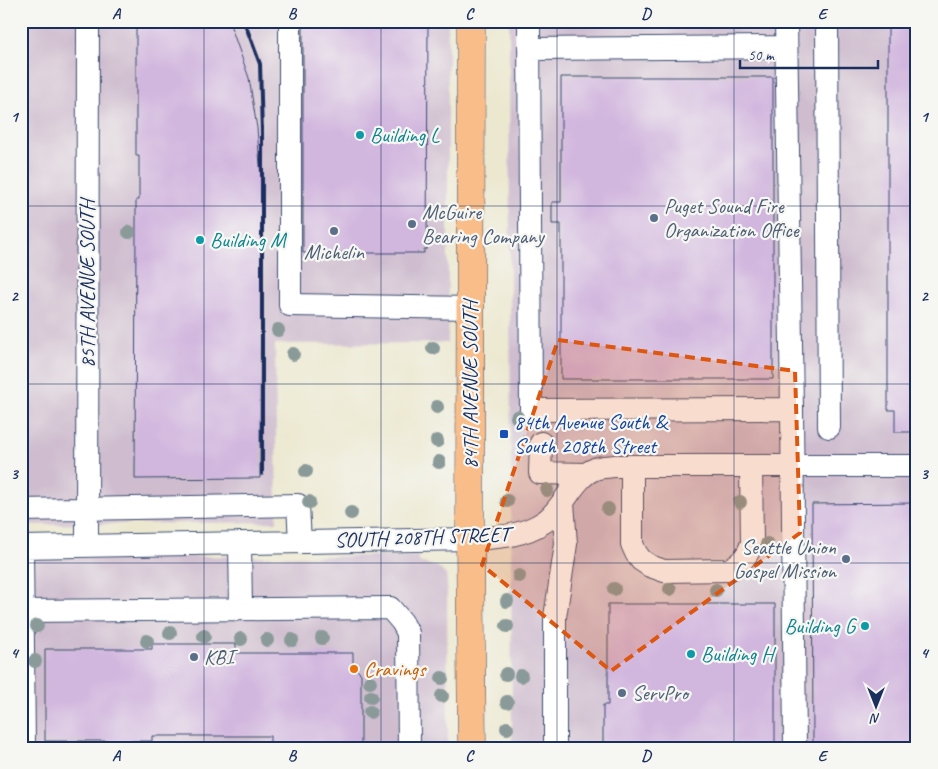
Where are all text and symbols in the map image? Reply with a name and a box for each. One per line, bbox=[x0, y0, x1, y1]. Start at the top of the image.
text: A bbox=[112, 4, 122, 24]
text: B bbox=[288, 4, 298, 24]
text: C bbox=[465, 4, 475, 24]
text: D bbox=[641, 4, 652, 24]
text: E bbox=[818, 4, 829, 24]
scale bar bbox=[740, 38, 878, 70]
text: 50 m bbox=[748, 46, 775, 65]
text: 1 bbox=[10, 107, 19, 127]
text: 1 bbox=[920, 107, 929, 127]
place label: Building L bbox=[370, 122, 440, 148]
marker: Building L bbox=[354, 129, 366, 141]
place label: Puget Sound Fire Organization Office bbox=[664, 193, 800, 243]
street label: 85TH AVENUE SOUTH bbox=[74, 197, 100, 368]
place label: McGuire Bearing Company bbox=[422, 199, 546, 249]
marker: Puget Sound Fire Organization Office bbox=[648, 212, 660, 224]
marker: McGuire Bearing Company bbox=[406, 218, 418, 230]
marker: Michelin bbox=[328, 225, 340, 237]
place label: Building M bbox=[210, 227, 287, 253]
marker: Building M bbox=[194, 234, 206, 246]
place label: Michelin bbox=[304, 239, 365, 265]
text: 2 bbox=[10, 286, 19, 306]
text: 2 bbox=[920, 286, 929, 306]
street label: 84TH AVENUE SOUTH bbox=[457, 298, 483, 469]
place label: 84th Avenue South & South 208th Street bbox=[514, 409, 669, 459]
marker: 84th Avenue South & South 208th Street bbox=[498, 428, 510, 440]
text: 3 bbox=[10, 464, 19, 484]
text: 3 bbox=[920, 464, 929, 484]
street label: SOUTH 208TH STREET bbox=[334, 521, 515, 553]
place label: Seattle Union Gospel Mission bbox=[734, 534, 838, 584]
marker: Seattle Union Gospel Mission bbox=[840, 553, 852, 565]
place label: Building G bbox=[784, 613, 858, 639]
marker: Building G bbox=[859, 620, 871, 632]
place label: Building H bbox=[701, 641, 776, 667]
text: 4 bbox=[10, 643, 19, 663]
text: 4 bbox=[920, 643, 929, 663]
place label: KBI bbox=[204, 644, 238, 670]
marker: Building H bbox=[685, 648, 697, 660]
marker: KBI bbox=[188, 651, 200, 663]
place label: Cravings bbox=[364, 656, 427, 682]
marker: Cravings bbox=[348, 663, 360, 675]
place label: ServPro bbox=[632, 680, 690, 706]
north arrow bbox=[850, 682, 900, 732]
marker: ServPro bbox=[616, 687, 628, 699]
text: N bbox=[869, 710, 880, 727]
text: A bbox=[112, 746, 122, 766]
text: B bbox=[288, 746, 298, 766]
text: C bbox=[465, 746, 475, 766]
text: D bbox=[641, 746, 652, 766]
text: E bbox=[818, 746, 829, 766]

